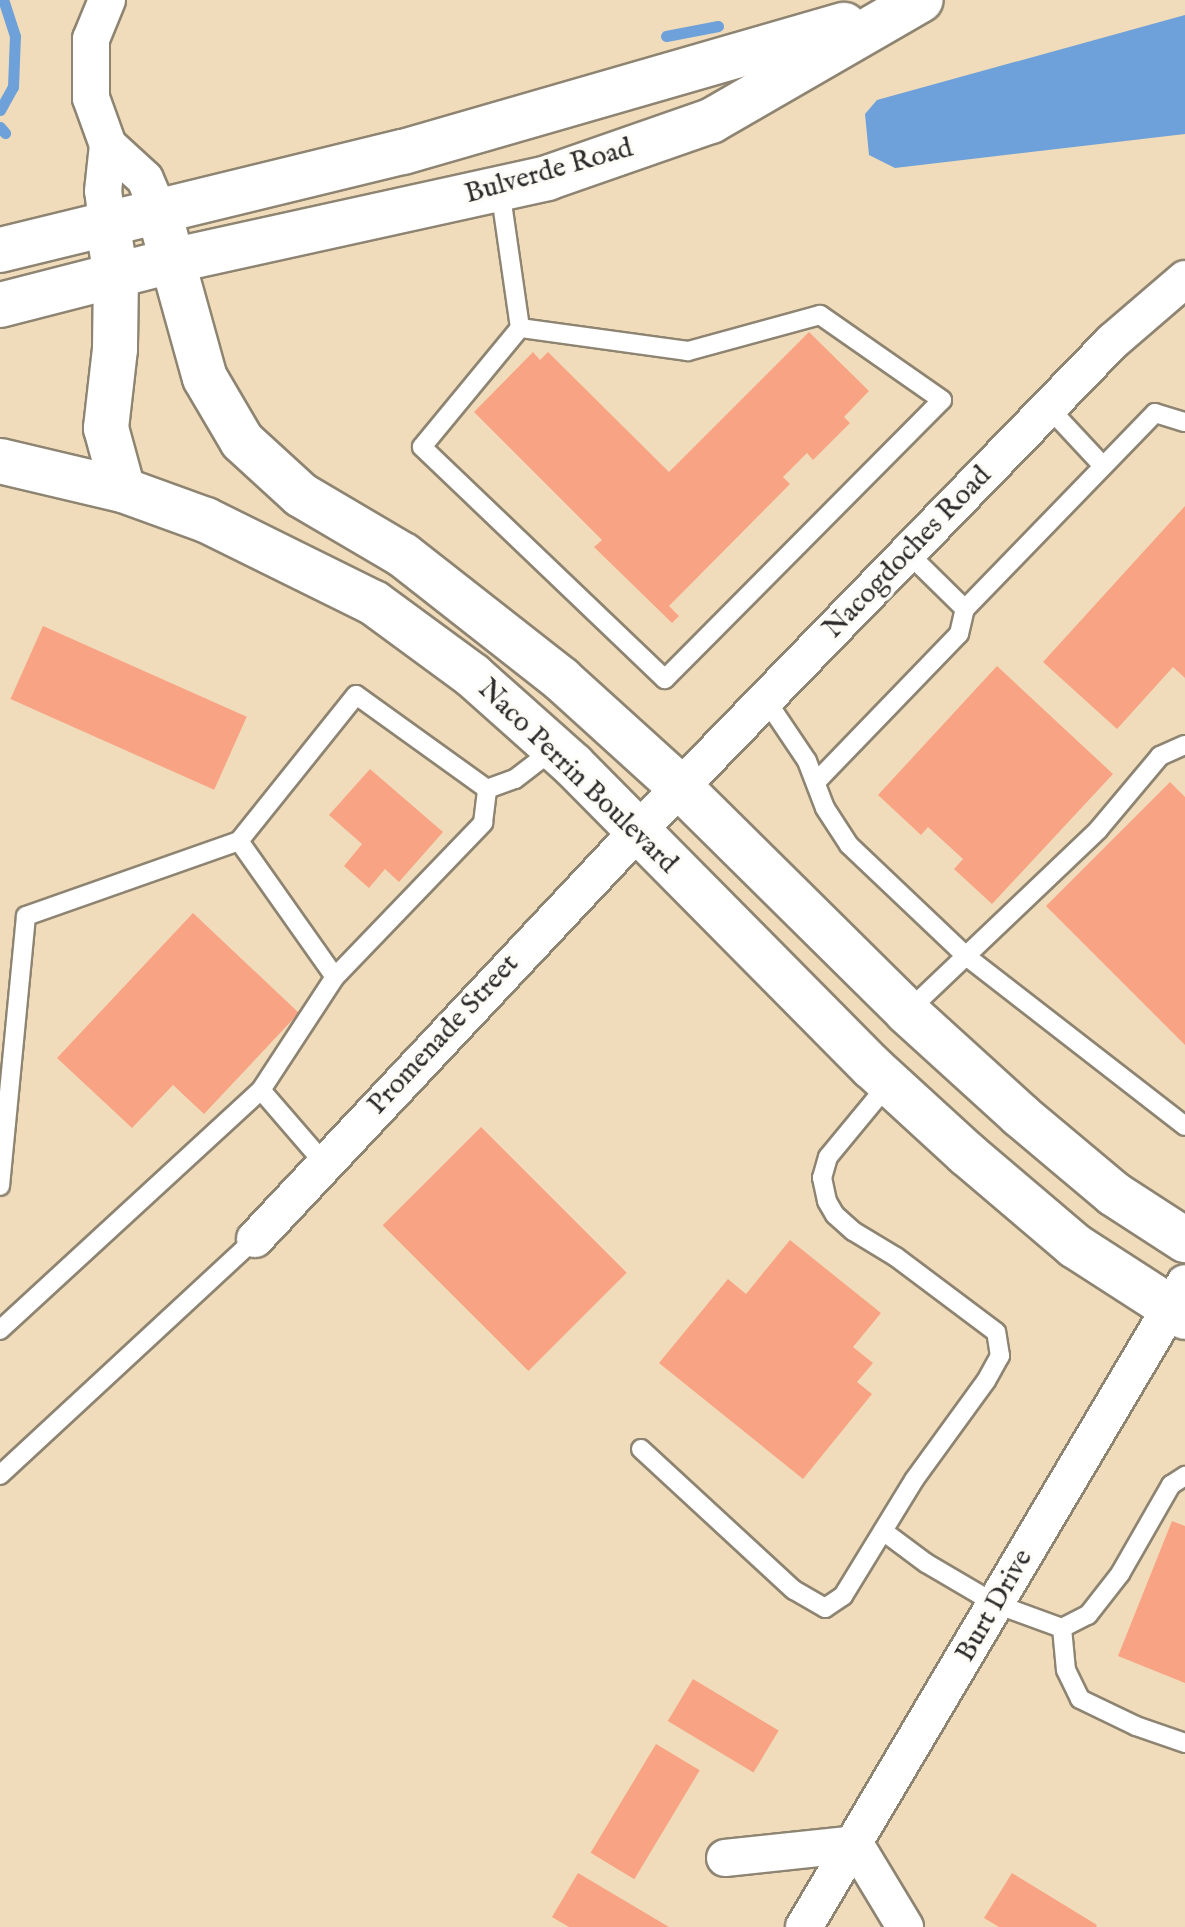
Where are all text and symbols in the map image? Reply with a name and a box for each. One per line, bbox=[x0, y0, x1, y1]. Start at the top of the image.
street label: Bulverde Road bbox=[461, 132, 637, 212]
street label: Nacogdoches Road bbox=[817, 460, 999, 646]
street label: Naco Perrin Boulevard bbox=[470, 673, 684, 881]
street label: Promenade Street bbox=[361, 948, 527, 1122]
street label: Burt Drive bbox=[949, 1544, 1041, 1668]

